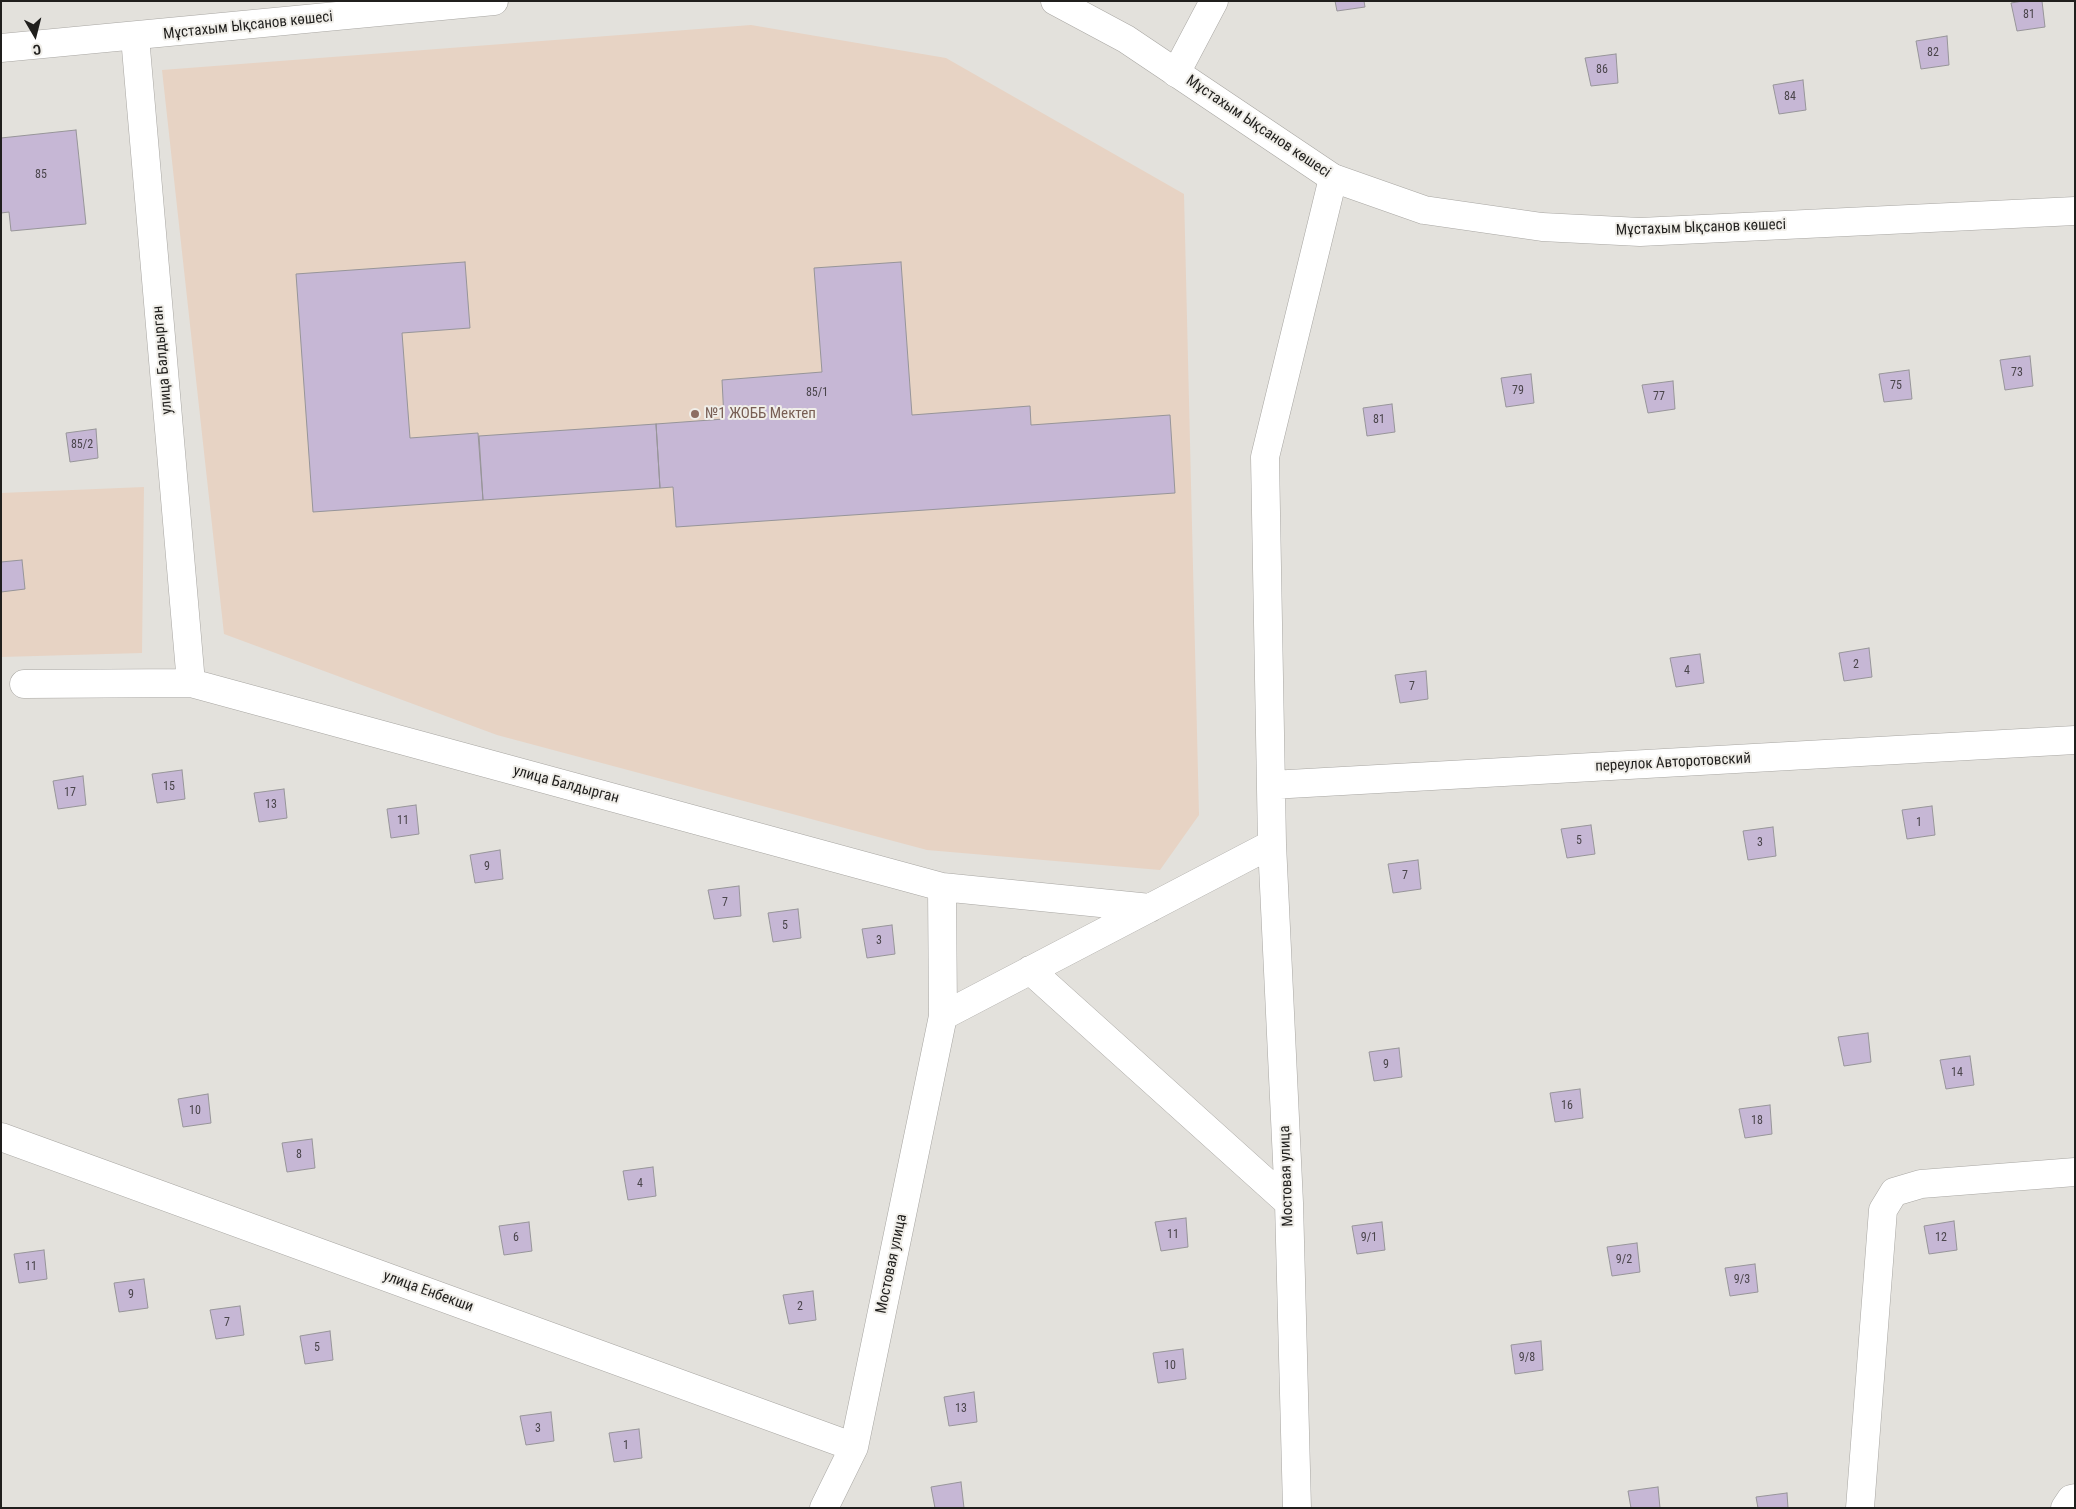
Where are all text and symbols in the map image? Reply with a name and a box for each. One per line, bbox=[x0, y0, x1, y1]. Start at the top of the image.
street label: Мұстахым Ықсанов көшесі bbox=[162, 8, 334, 44]
house number: 81 bbox=[2023, 8, 2035, 22]
north arrow bbox=[10, 10, 60, 60]
text: С bbox=[32, 41, 42, 58]
house number: 82 bbox=[1927, 46, 1939, 60]
house number: 86 bbox=[1596, 63, 1608, 77]
street label: Мұстахым Ықсанов көшесі bbox=[1182, 72, 1334, 182]
house number: 84 bbox=[1784, 90, 1796, 104]
house number: 85 bbox=[35, 168, 47, 182]
street label: Мұстахым Ықсанов көшесі bbox=[1616, 216, 1786, 240]
street label: улица Балдырган bbox=[149, 305, 177, 415]
house number: 73 bbox=[2011, 366, 2023, 380]
house number: 75 bbox=[1890, 379, 1902, 393]
house number: 79 bbox=[1512, 384, 1524, 398]
house number: 85/1 bbox=[806, 386, 828, 400]
house number: 77 bbox=[1653, 390, 1665, 404]
place label: №1 ЖОББ Мектеп bbox=[705, 405, 816, 423]
marker: №1 ЖОББ Мектеп bbox=[689, 408, 701, 420]
house number: 81 bbox=[1373, 413, 1385, 427]
house number: 85/2 bbox=[71, 438, 93, 452]
house number: 2 bbox=[1853, 658, 1859, 672]
house number: 4 bbox=[1684, 664, 1690, 678]
house number: 7 bbox=[1409, 680, 1415, 694]
street label: переулок Авторотовский bbox=[1595, 750, 1751, 776]
street label: улица Балдырган bbox=[511, 762, 621, 808]
house number: 15 bbox=[163, 780, 175, 794]
house number: 17 bbox=[64, 786, 76, 800]
house number: 13 bbox=[265, 798, 277, 812]
house number: 11 bbox=[397, 814, 409, 828]
house number: 1 bbox=[1916, 816, 1922, 830]
house number: 5 bbox=[1576, 834, 1582, 848]
house number: 3 bbox=[1757, 836, 1763, 850]
house number: 9 bbox=[484, 860, 490, 874]
house number: 7 bbox=[1402, 869, 1408, 883]
house number: 7 bbox=[722, 896, 728, 910]
house number: 5 bbox=[782, 919, 788, 933]
house number: 3 bbox=[876, 934, 882, 948]
house number: 9 bbox=[1383, 1058, 1389, 1072]
house number: 14 bbox=[1951, 1066, 1963, 1080]
house number: 16 bbox=[1561, 1099, 1573, 1113]
house number: 10 bbox=[189, 1104, 201, 1118]
house number: 18 bbox=[1751, 1114, 1763, 1128]
street label: Мостовая улица bbox=[1276, 1125, 1298, 1227]
house number: 8 bbox=[296, 1148, 302, 1162]
house number: 4 bbox=[637, 1177, 643, 1191]
street label: Мостовая улица bbox=[873, 1213, 911, 1315]
house number: 11 bbox=[1167, 1228, 1179, 1242]
house number: 6 bbox=[513, 1231, 519, 1245]
house number: 9/1 bbox=[1361, 1231, 1377, 1245]
house number: 12 bbox=[1935, 1231, 1947, 1245]
house number: 9/2 bbox=[1616, 1253, 1632, 1267]
house number: 11 bbox=[25, 1260, 37, 1274]
street label: улица Енбекши bbox=[381, 1267, 475, 1317]
house number: 9/3 bbox=[1734, 1273, 1750, 1287]
house number: 9 bbox=[128, 1288, 134, 1302]
house number: 2 bbox=[797, 1300, 803, 1314]
house number: 7 bbox=[224, 1316, 230, 1330]
house number: 5 bbox=[314, 1341, 320, 1355]
house number: 9/8 bbox=[1519, 1351, 1535, 1365]
house number: 10 bbox=[1164, 1359, 1176, 1373]
house number: 13 bbox=[955, 1402, 967, 1416]
house number: 3 bbox=[535, 1422, 541, 1436]
house number: 1 bbox=[623, 1439, 629, 1453]

